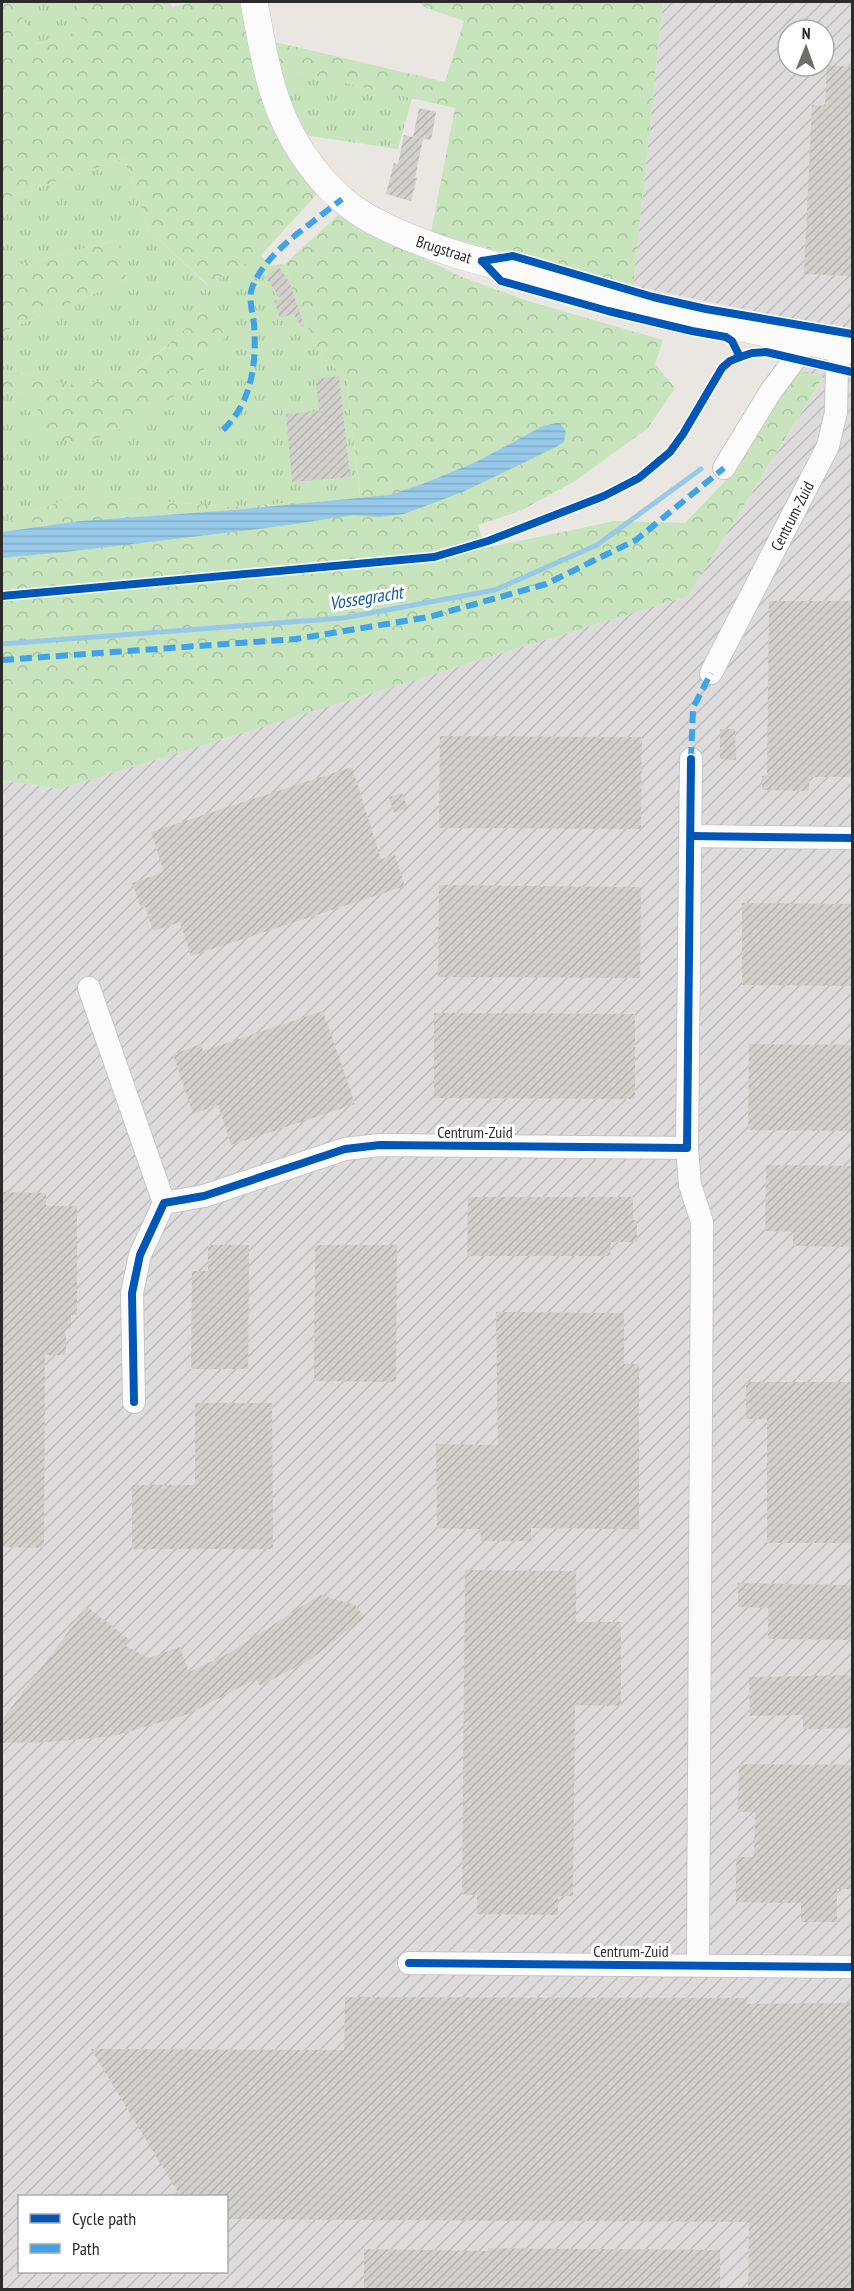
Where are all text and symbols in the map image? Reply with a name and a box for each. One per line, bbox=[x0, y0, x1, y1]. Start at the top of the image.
north arrow bbox=[776, 18, 836, 78]
text: N bbox=[802, 23, 811, 43]
street label: Brugstraat bbox=[414, 231, 475, 268]
street label: Centrum-Zuid bbox=[766, 478, 818, 554]
water label: Vossegracht bbox=[328, 580, 406, 615]
street label: Centrum-Zuid bbox=[437, 1122, 513, 1142]
street label: Centrum-Zuid bbox=[593, 1941, 669, 1961]
legend bbox=[18, 2195, 228, 2273]
text: Cycle path bbox=[72, 2207, 136, 2230]
text: Path bbox=[72, 2237, 100, 2260]

